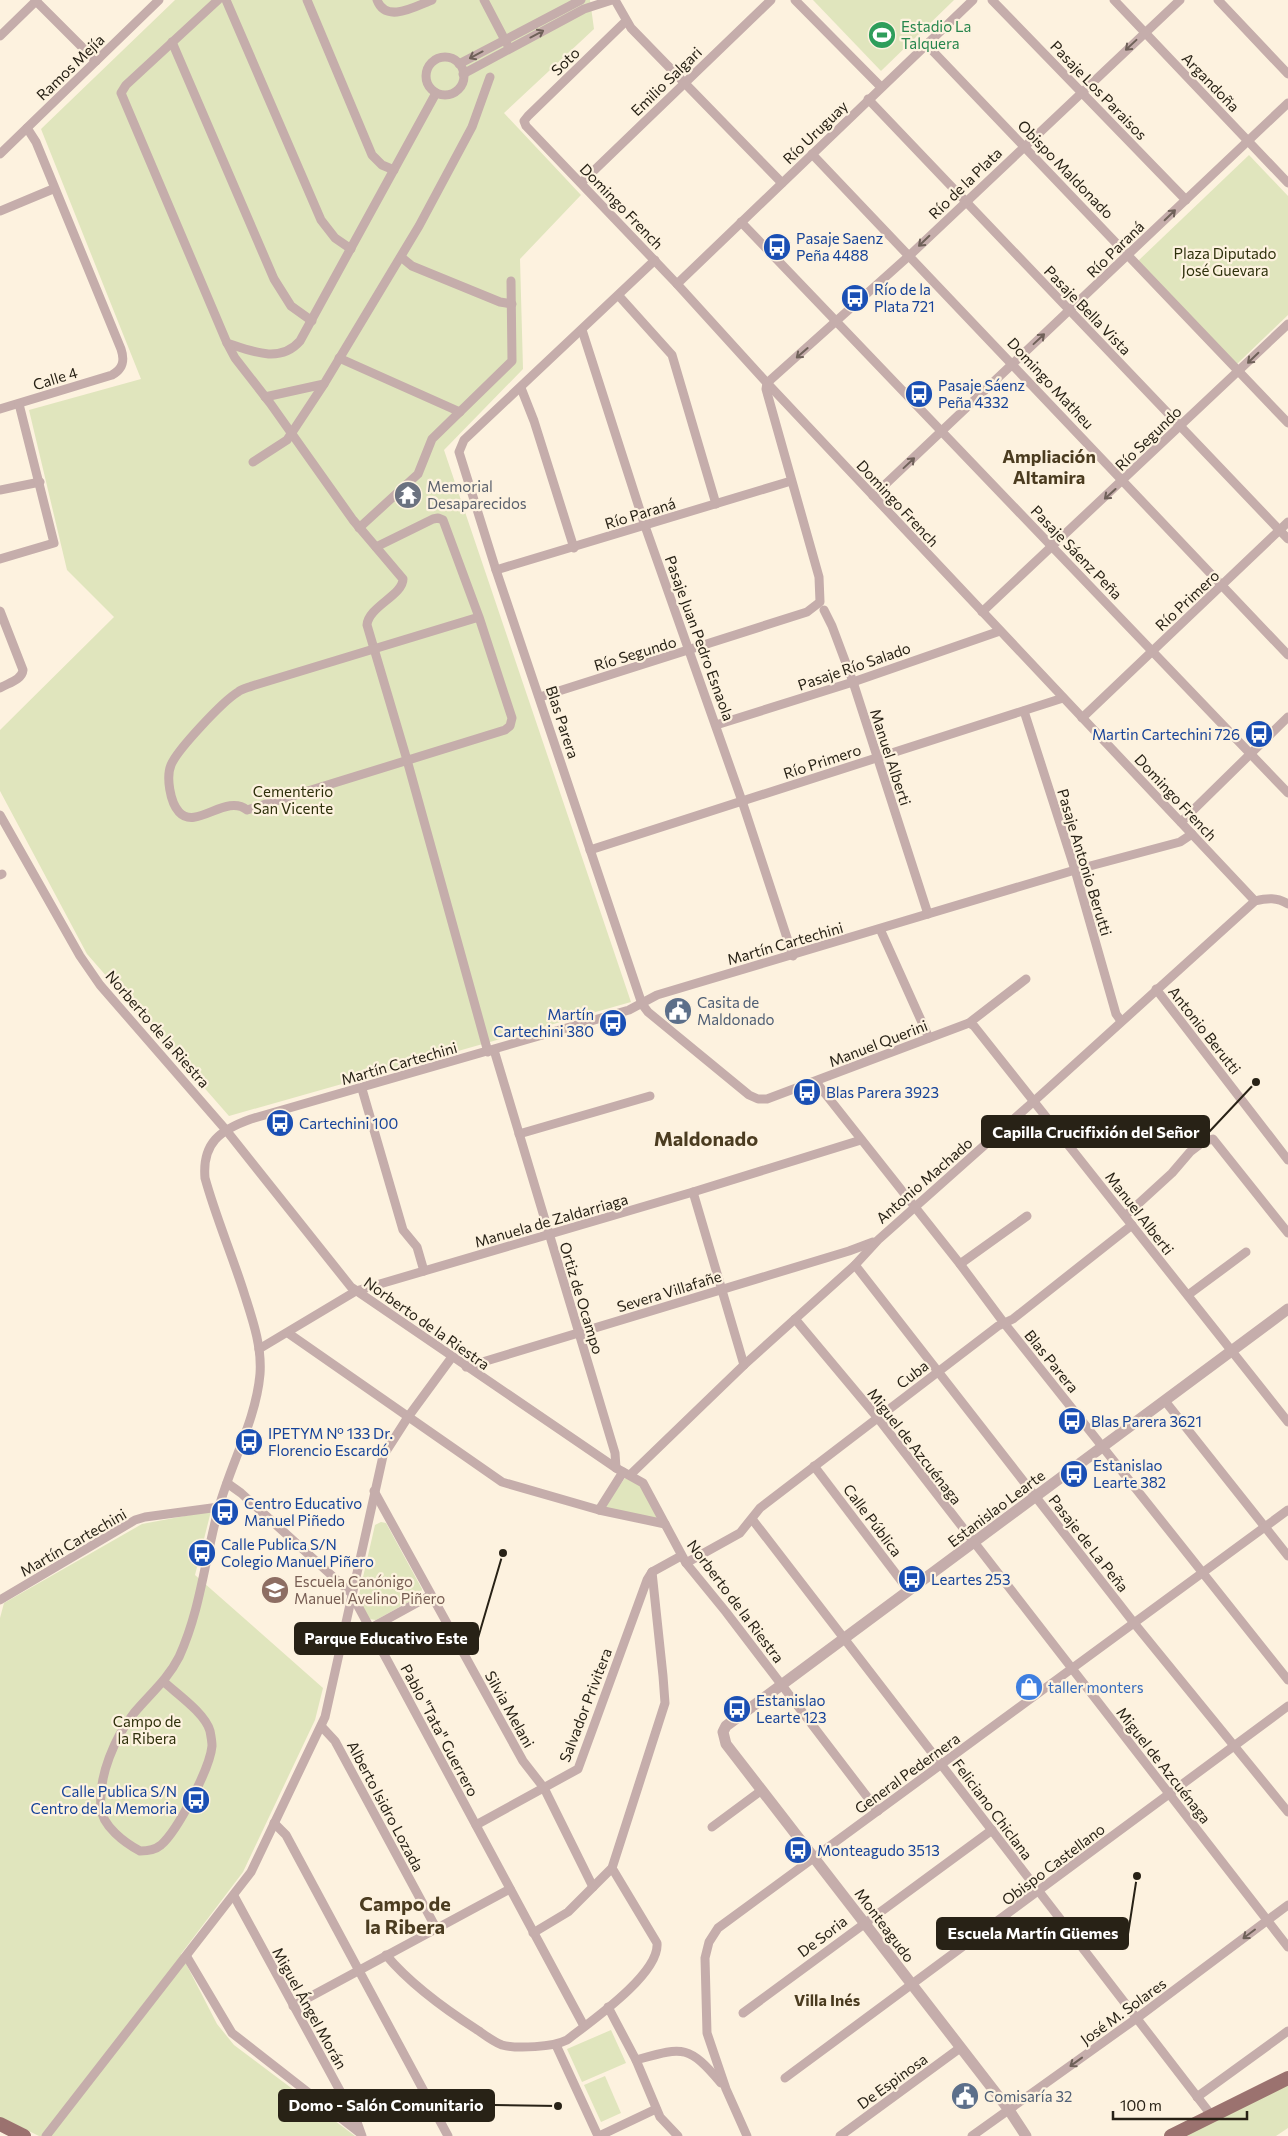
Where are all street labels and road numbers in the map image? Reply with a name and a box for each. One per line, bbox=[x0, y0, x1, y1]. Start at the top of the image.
street label: Ramos Mejía bbox=[32, 30, 108, 104]
street label: Pasaje Los Paraisos bbox=[1047, 37, 1151, 143]
street label: Soto bbox=[547, 43, 583, 79]
street label: Emilio Salgari bbox=[627, 43, 705, 119]
street label: Argandoña bbox=[1179, 49, 1243, 115]
street label: Río Uruguay bbox=[779, 97, 851, 167]
street label: Obispo Maldonado bbox=[1014, 116, 1118, 222]
street label: Río de la Plata bbox=[925, 144, 1005, 222]
street label: Domingo French bbox=[577, 159, 667, 253]
street label: Río Paraná bbox=[1082, 217, 1148, 281]
street label: Pasaje Bella Vista bbox=[1041, 262, 1135, 358]
street label: Domingo Matheu bbox=[1004, 334, 1098, 432]
street label: Calle 4 bbox=[31, 363, 79, 393]
street label: Río Segundo bbox=[1111, 402, 1185, 474]
street label: Domingo French bbox=[853, 456, 943, 550]
street label: Río Paraná bbox=[602, 494, 678, 532]
street label: Pasaje Sáenz Peña bbox=[1028, 501, 1126, 603]
street label: Pasaje Juan Pedro Esnaola bbox=[662, 553, 738, 723]
street label: Río Primero bbox=[1151, 566, 1223, 634]
street label: Río Segundo bbox=[592, 632, 678, 674]
street label: Pasaje Río Salado bbox=[795, 638, 913, 694]
street label: Blas Parera bbox=[543, 683, 583, 761]
street label: Manuel Alberti bbox=[867, 706, 915, 808]
street label: Río Primero bbox=[781, 740, 863, 782]
street label: Domingo French bbox=[1131, 750, 1221, 844]
street label: Pasaje Antonio Berutti bbox=[1054, 786, 1116, 938]
street label: Martín Cartechini bbox=[725, 918, 845, 968]
street label: Norberto de la Riestra bbox=[102, 967, 214, 1091]
street label: Antonio Berutti bbox=[1165, 983, 1245, 1077]
street label: Manuel Querini bbox=[826, 1016, 930, 1070]
street label: Martín Cartechini bbox=[339, 1038, 459, 1088]
street label: Antonio Machado bbox=[872, 1133, 976, 1227]
street label: Manuel Alberti bbox=[1102, 1168, 1178, 1258]
street label: Manuela de Zaldarriaga bbox=[472, 1189, 630, 1251]
street label: Ortiz de Ocampo bbox=[556, 1240, 608, 1356]
street label: Severa Villafañe bbox=[615, 1267, 723, 1315]
street label: Norberto de la Riestra bbox=[361, 1273, 493, 1373]
street label: Blas Parera bbox=[1021, 1326, 1083, 1396]
street label: Cuba bbox=[892, 1356, 932, 1392]
street label: Miguel de Azcuénaga bbox=[864, 1384, 966, 1508]
street label: Estanislao Learte bbox=[944, 1466, 1048, 1550]
street label: Calle Pública bbox=[840, 1480, 906, 1560]
street label: Pasaje de La Peña bbox=[1045, 1491, 1133, 1595]
street label: Martín Cartechini bbox=[17, 1504, 129, 1580]
street label: Norberto de la Riestra bbox=[684, 1536, 788, 1666]
street label: Salvador Privitera bbox=[555, 1645, 615, 1765]
street label: Pablo "Tata" Guerrero bbox=[397, 1661, 483, 1799]
street label: Silvia Melani bbox=[482, 1667, 538, 1751]
street label: Miguel de Azcuénaga bbox=[1113, 1703, 1215, 1827]
street label: General Pedernera bbox=[851, 1729, 963, 1817]
street label: Alberto Isidro Lozada bbox=[344, 1738, 428, 1874]
street label: Feliciano Chiclana bbox=[949, 1755, 1037, 1863]
street label: Obispo Castellano bbox=[998, 1819, 1108, 1909]
street label: Monteagudo bbox=[851, 1885, 919, 1966]
street label: De Soria bbox=[794, 1912, 850, 1960]
street label: Miguel Ángel Morán bbox=[269, 1944, 352, 2072]
street label: José M. Solares bbox=[1077, 1974, 1169, 2048]
street label: De Espinosa bbox=[853, 2050, 931, 2112]

